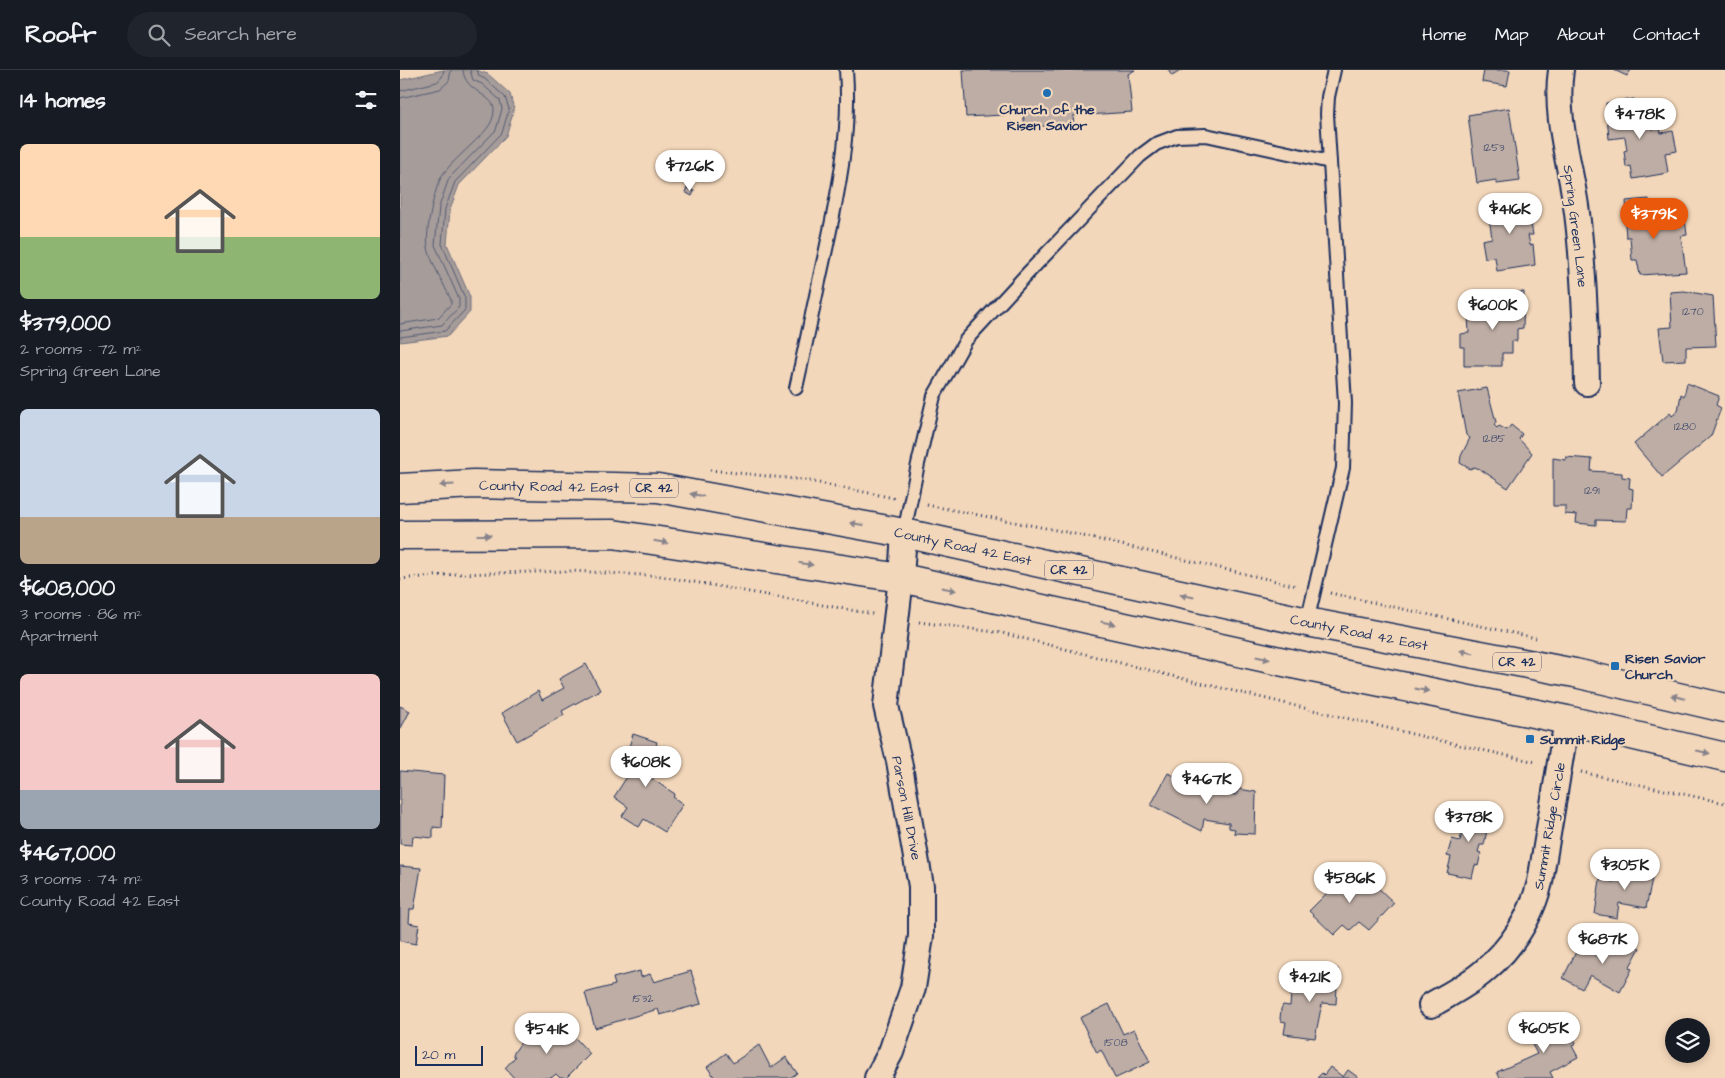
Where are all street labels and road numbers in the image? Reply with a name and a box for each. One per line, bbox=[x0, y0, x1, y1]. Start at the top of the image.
street label: Spring Green Lane bbox=[1558, 164, 1592, 289]
street label: County Road 42 East bbox=[479, 476, 619, 498]
road number: CR 42 bbox=[630, 478, 678, 498]
street label: County Road 42 East bbox=[892, 523, 1034, 571]
road number: CR 42 bbox=[1045, 560, 1093, 580]
street label: County Road 42 East bbox=[1288, 610, 1430, 656]
road number: CR 42 bbox=[1493, 652, 1541, 672]
street label: Parson Hill Drive bbox=[886, 754, 926, 862]
street label: Summit Ridge Circle bbox=[1529, 760, 1571, 892]

